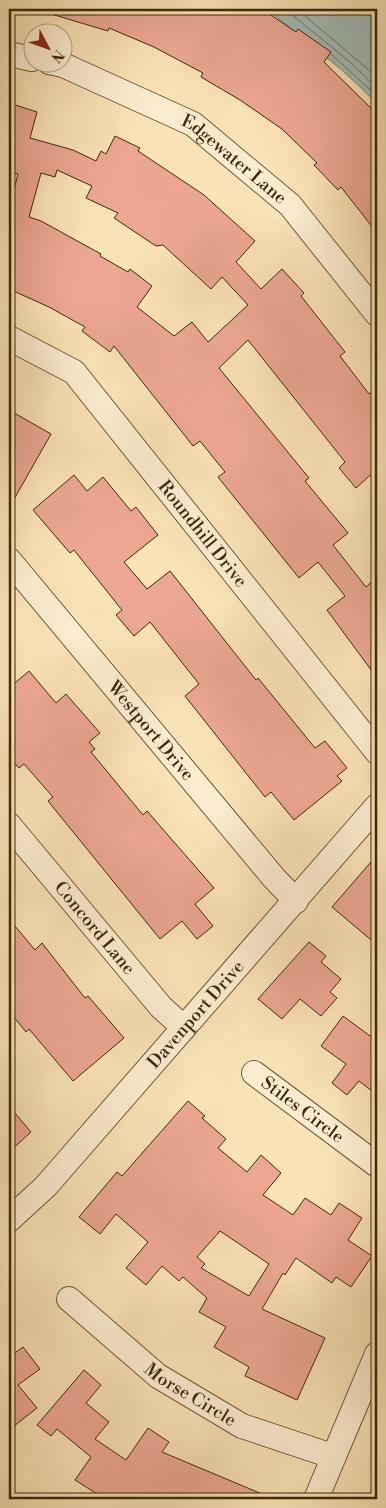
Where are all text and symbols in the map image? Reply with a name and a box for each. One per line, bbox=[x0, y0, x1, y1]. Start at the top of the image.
north arrow bbox=[22, 22, 72, 72]
text: N bbox=[47, 46, 67, 66]
street label: Edgewater Lane bbox=[178, 109, 292, 209]
street label: Roundhill Drive bbox=[153, 475, 253, 592]
street label: Westport Drive bbox=[102, 675, 199, 785]
street label: Concord Lane bbox=[49, 876, 141, 979]
street label: Davenport Drive bbox=[142, 955, 249, 1073]
street label: Stiles Circle bbox=[257, 1071, 349, 1148]
street label: Morse Circle bbox=[139, 1358, 241, 1432]

